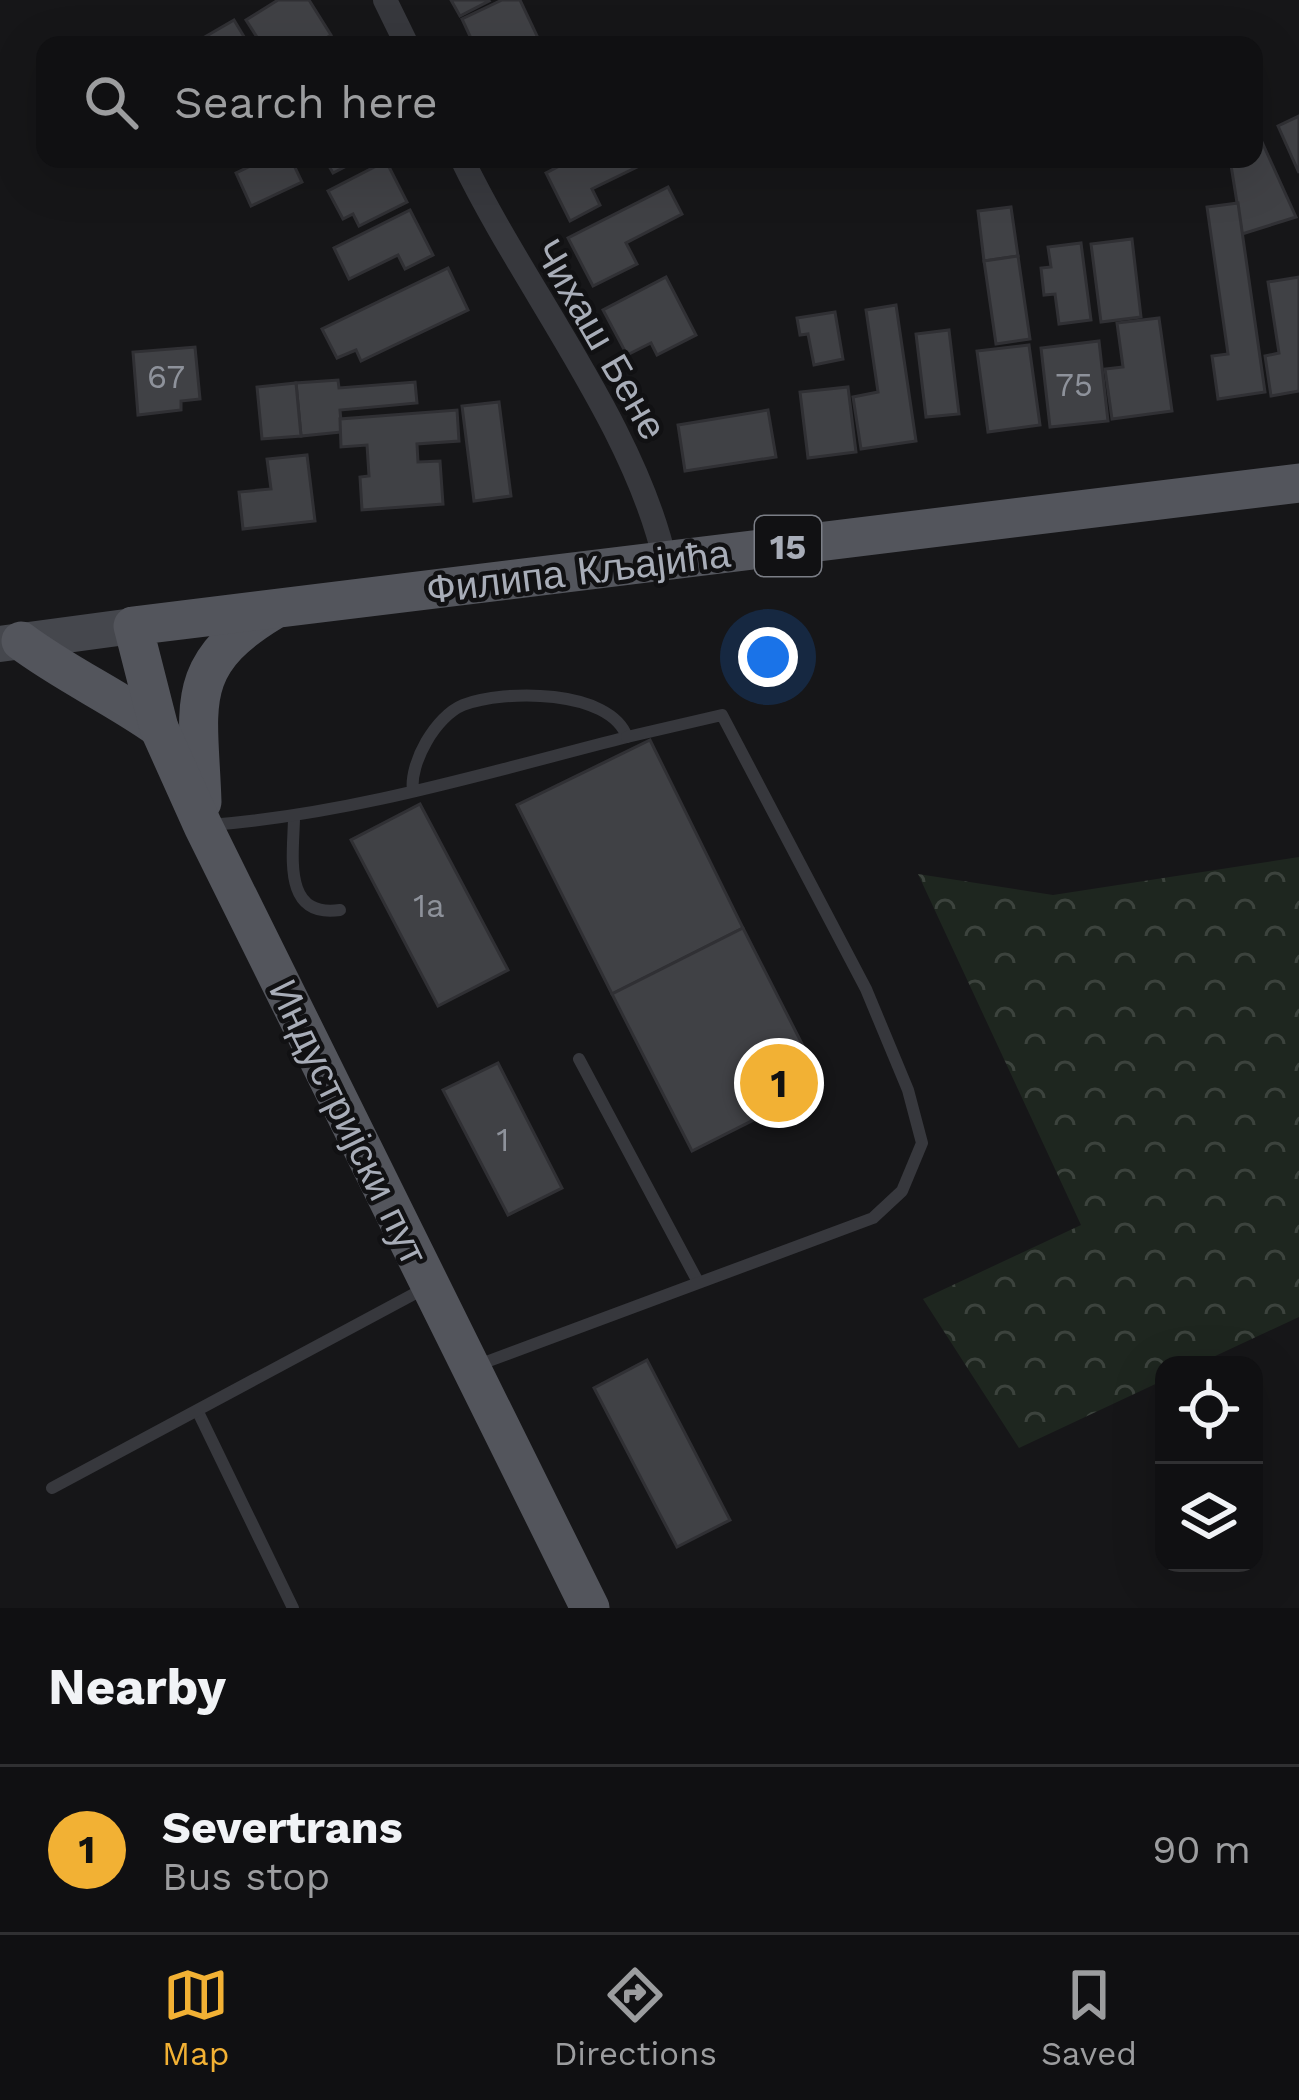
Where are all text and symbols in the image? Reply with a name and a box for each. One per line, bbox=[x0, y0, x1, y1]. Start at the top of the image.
search box bbox=[36, 36, 1263, 168]
icon: search bbox=[78, 69, 144, 135]
text: Search here bbox=[174, 76, 438, 129]
street label: Чихаш Бене bbox=[525, 231, 676, 447]
house number: 67 bbox=[147, 357, 185, 396]
house number: 75 bbox=[1055, 365, 1093, 404]
road number: 15 bbox=[755, 516, 821, 576]
street label: Филипа Кљајића bbox=[424, 531, 733, 612]
your location bbox=[738, 627, 798, 687]
house number: 1a bbox=[413, 886, 445, 925]
street label: Индустријски пут bbox=[260, 973, 437, 1272]
pin: 1 bbox=[740, 1038, 818, 1128]
house number: 1 bbox=[497, 1120, 509, 1159]
map controls bbox=[1155, 1356, 1263, 1572]
button: locate bbox=[1155, 1356, 1263, 1464]
button: layers bbox=[1155, 1464, 1263, 1572]
text: Nearby bbox=[48, 1657, 226, 1716]
text: Severtrans bbox=[162, 1801, 403, 1854]
text: 1 bbox=[79, 1827, 95, 1872]
text: 90 m bbox=[1152, 1827, 1251, 1872]
text: Bus stop bbox=[162, 1854, 330, 1899]
tab: Map bbox=[162, 1962, 229, 2073]
tab: Directions bbox=[554, 1962, 717, 2073]
tab: Saved bbox=[1041, 1962, 1137, 2073]

